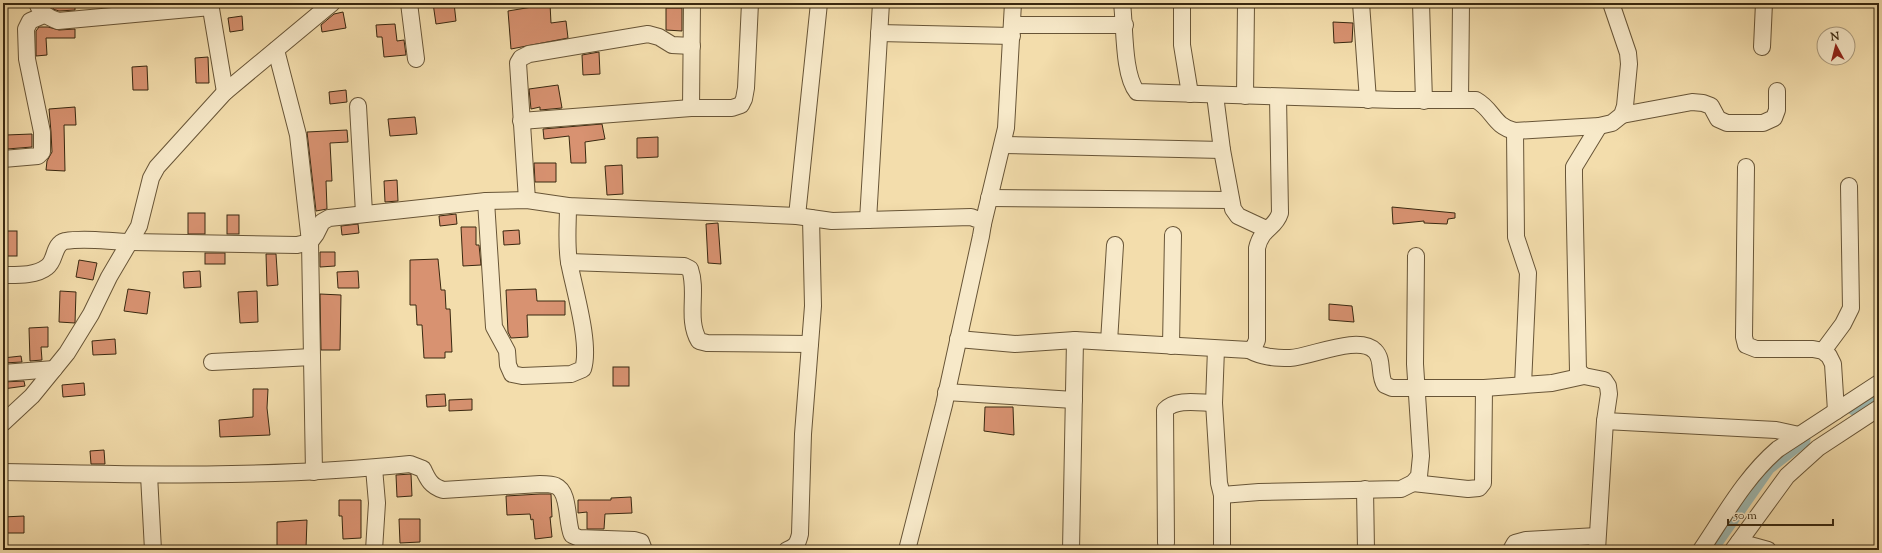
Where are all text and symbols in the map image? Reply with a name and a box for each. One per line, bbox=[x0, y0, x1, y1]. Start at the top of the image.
north arrow bbox=[1816, 26, 1856, 66]
text: N bbox=[1829, 29, 1840, 46]
scale bar bbox=[1728, 501, 1833, 527]
text: 50 m bbox=[1733, 507, 1757, 525]

